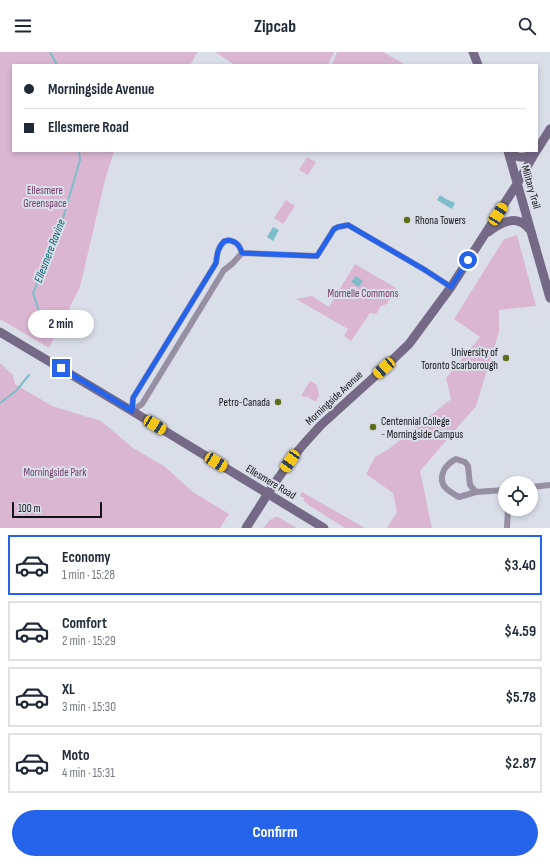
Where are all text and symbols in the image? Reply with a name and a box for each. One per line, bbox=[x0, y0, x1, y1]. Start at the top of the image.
icon: menu bbox=[12, 15, 34, 37]
icon: search bbox=[516, 15, 538, 37]
text: Zipcab bbox=[254, 16, 296, 37]
text: Morningside Avenue bbox=[48, 80, 154, 99]
text: Ellesmere Road bbox=[48, 118, 129, 137]
street label: Military Trail bbox=[519, 164, 543, 210]
park label: Ellesmere Greenspace bbox=[23, 184, 67, 210]
car bbox=[487, 201, 509, 227]
place label: Rhona Towers bbox=[415, 214, 466, 227]
marker: Rhona Towers bbox=[402, 215, 412, 225]
water label: Ellesmere Ravine bbox=[31, 217, 69, 285]
route start bbox=[459, 251, 477, 269]
park label: Mornelle Commons bbox=[328, 287, 398, 300]
callout: 2 min bbox=[28, 310, 94, 338]
text: 2 min bbox=[49, 316, 73, 332]
place label: University of Toronto Scarborough bbox=[421, 346, 499, 372]
marker: University of Toronto Scarborough bbox=[501, 353, 511, 363]
car bbox=[371, 356, 397, 380]
route end bbox=[52, 359, 70, 377]
street label: Morningside Avenue bbox=[303, 368, 365, 428]
place label: Petro-Canada bbox=[219, 396, 270, 409]
marker: Petro-Canada bbox=[273, 397, 283, 407]
car bbox=[142, 414, 168, 436]
place label: Centennial College - Morningside Campus bbox=[381, 415, 463, 441]
marker: Centennial College - Morningside Campus bbox=[368, 422, 378, 432]
car bbox=[278, 448, 302, 474]
car bbox=[203, 451, 229, 473]
street label: Ellesmere Road bbox=[244, 462, 299, 502]
park label: Morningside Park bbox=[24, 466, 87, 479]
map controls bbox=[498, 476, 538, 516]
button: locate bbox=[498, 476, 538, 516]
scale bar bbox=[12, 500, 102, 519]
text: 100 m bbox=[18, 502, 40, 515]
icon: car bbox=[14, 547, 50, 583]
text: Economy bbox=[62, 548, 111, 567]
text: $3.40 bbox=[504, 556, 536, 575]
text: 1 min · 15:28 bbox=[62, 567, 115, 583]
icon: car bbox=[14, 613, 50, 649]
text: Comfort bbox=[62, 614, 107, 633]
text: $4.59 bbox=[504, 622, 536, 641]
text: 2 min · 15:29 bbox=[62, 633, 116, 649]
icon: car bbox=[14, 679, 50, 715]
text: XL bbox=[62, 680, 75, 699]
text: $5.78 bbox=[505, 688, 536, 707]
text: 3 min · 15:30 bbox=[62, 699, 116, 715]
icon: car bbox=[14, 745, 50, 781]
text: Moto bbox=[62, 746, 89, 765]
text: $2.87 bbox=[505, 754, 536, 773]
text: 4 min · 15:31 bbox=[62, 765, 115, 781]
button: Confirm bbox=[12, 810, 538, 856]

